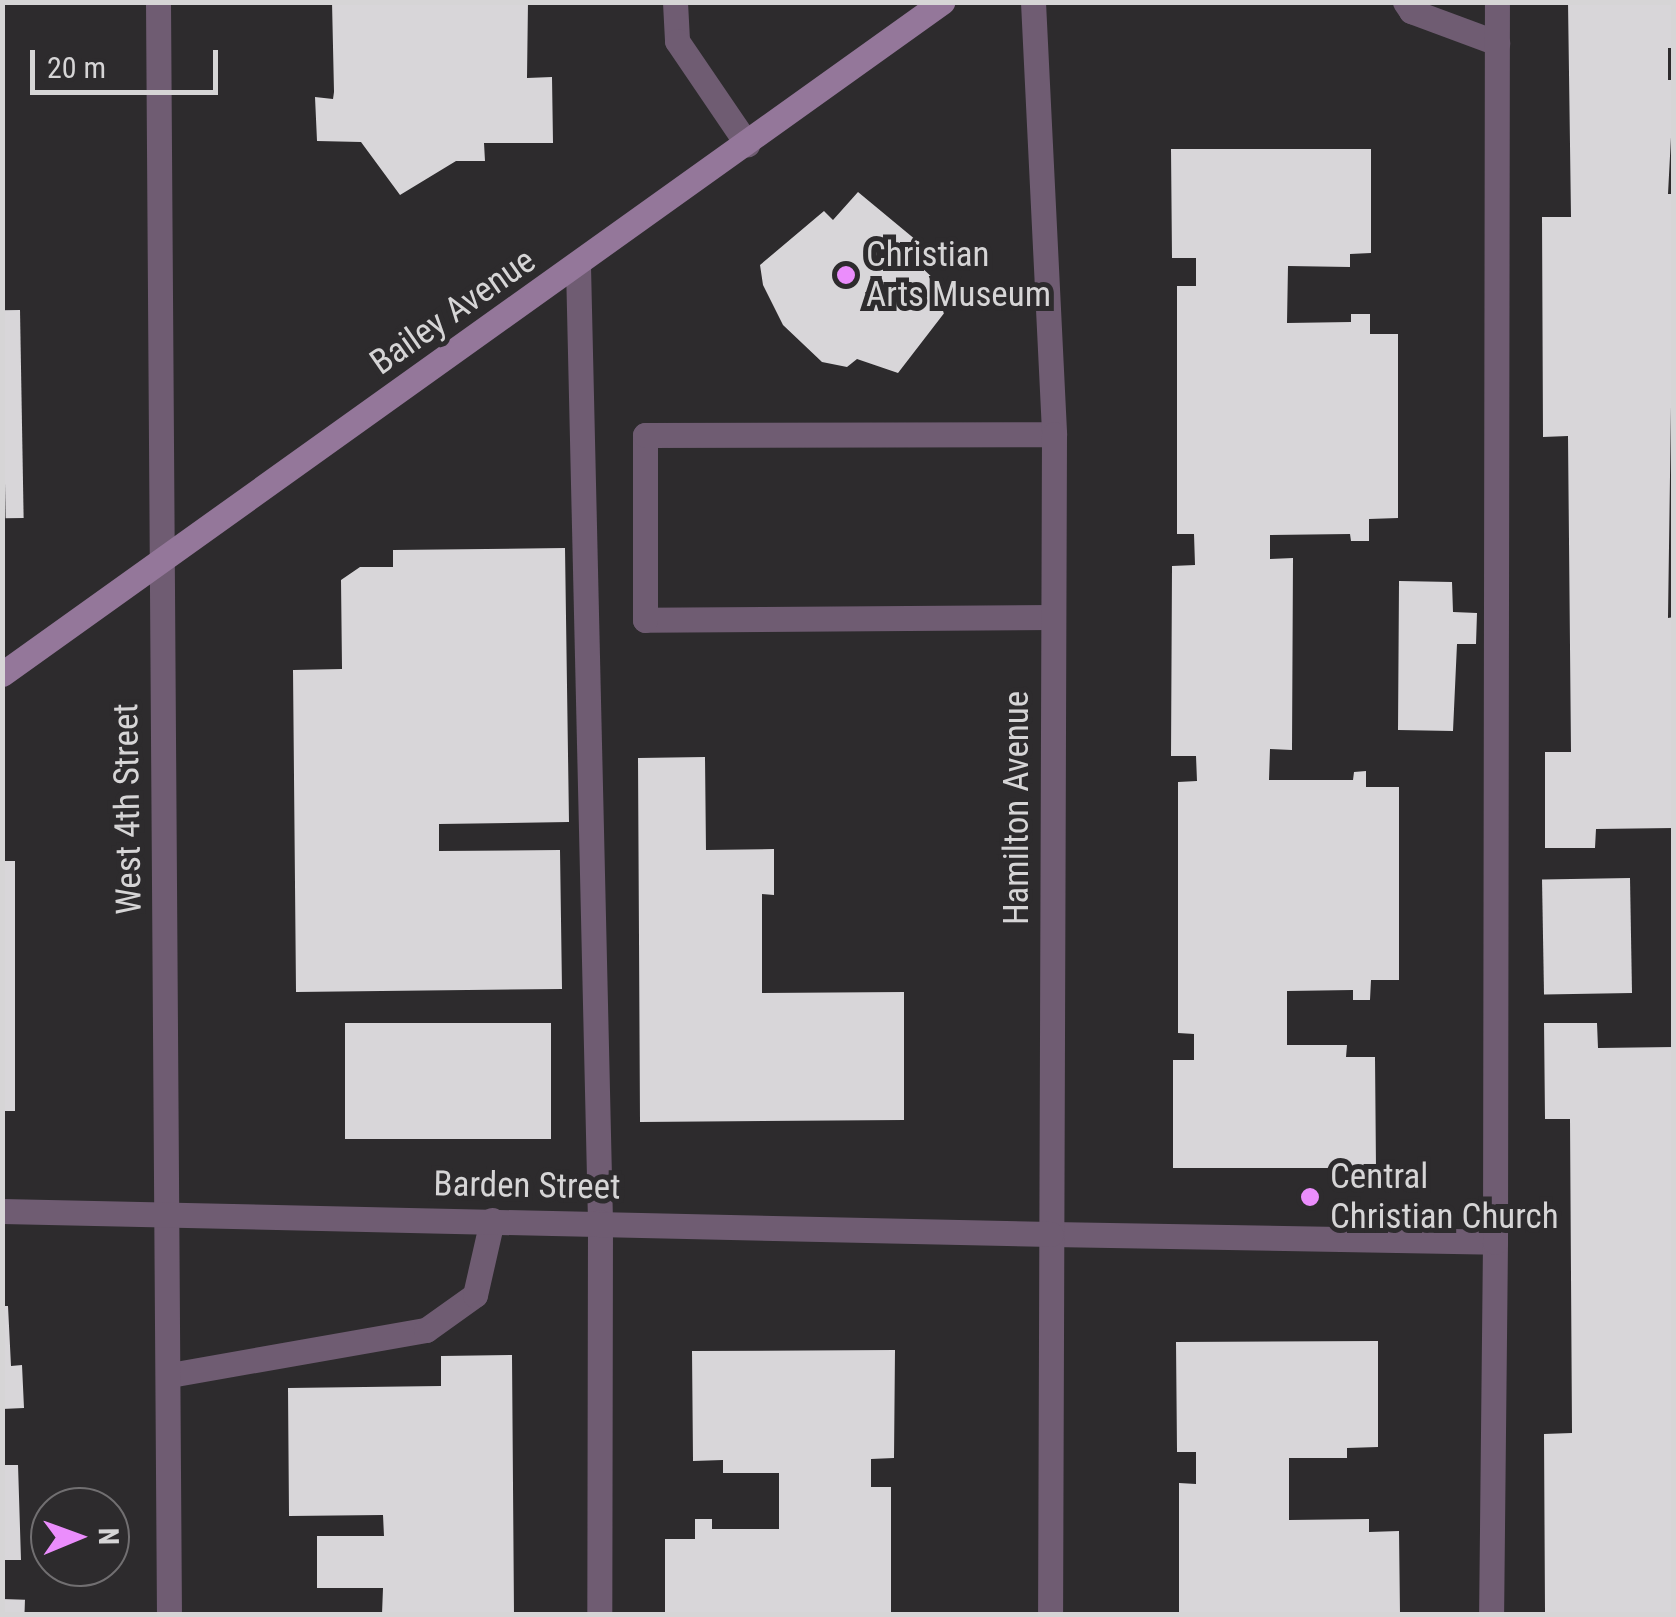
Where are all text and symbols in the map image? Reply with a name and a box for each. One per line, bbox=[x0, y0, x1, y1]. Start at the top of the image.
scale bar bbox=[35, 30, 222, 92]
text: 20 m bbox=[47, 50, 106, 85]
place label: Christian Arts Museum bbox=[866, 234, 1051, 316]
street label: Bailey Avenue bbox=[363, 240, 543, 384]
marker: Christian Arts Museum bbox=[835, 264, 857, 286]
street label: Hamilton Avenue bbox=[996, 691, 1038, 925]
street label: West 4th Street bbox=[105, 703, 151, 915]
place label: Central Christian Church bbox=[1330, 1156, 1559, 1238]
street label: Barden Street bbox=[433, 1163, 621, 1209]
marker: Central Christian Church bbox=[1299, 1186, 1321, 1208]
north arrow bbox=[30, 1487, 130, 1587]
text: N bbox=[92, 1528, 125, 1545]

